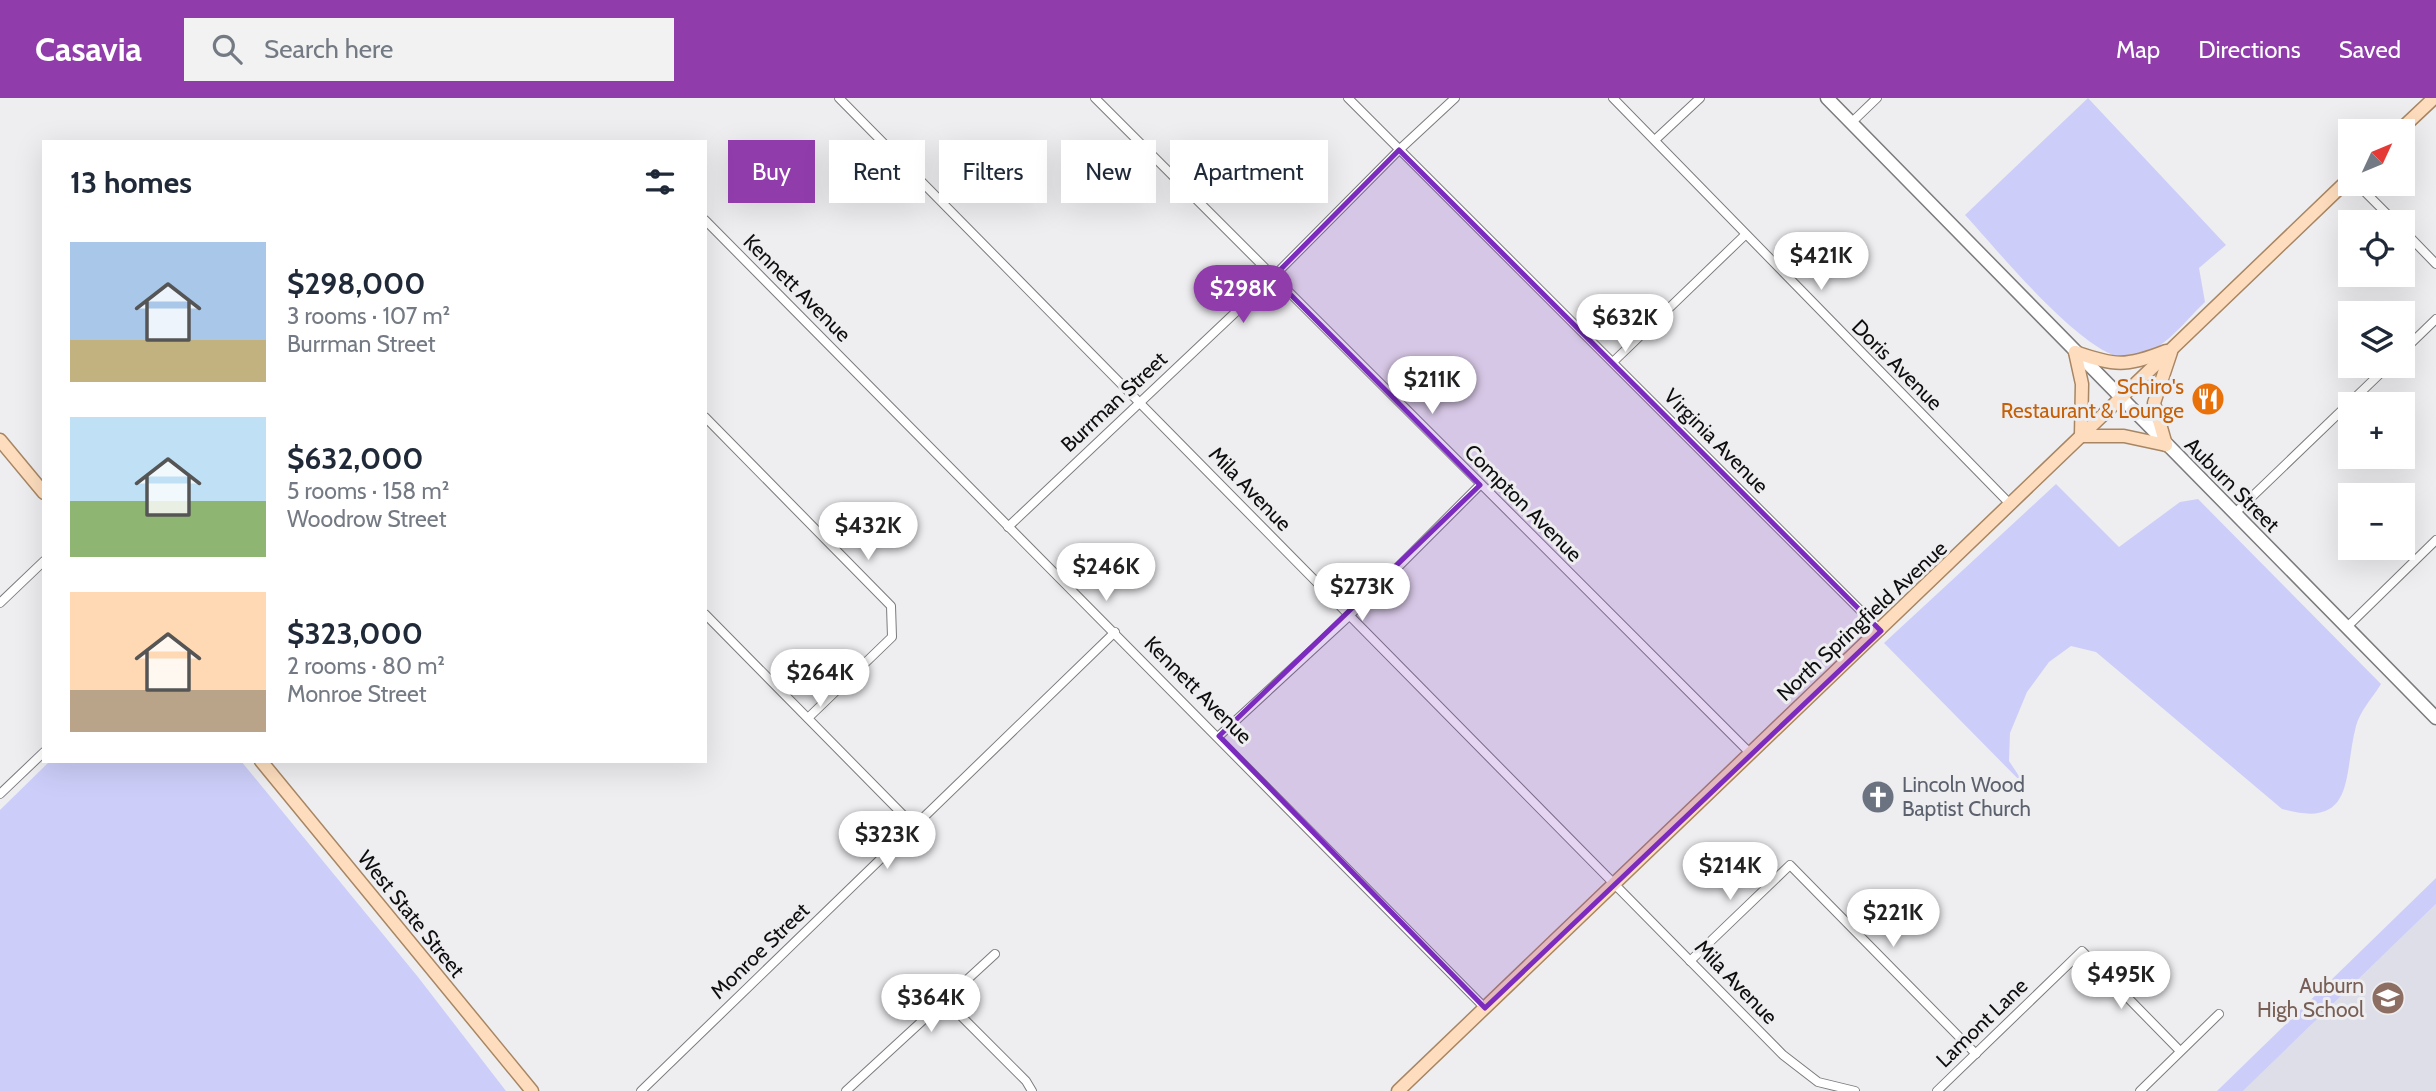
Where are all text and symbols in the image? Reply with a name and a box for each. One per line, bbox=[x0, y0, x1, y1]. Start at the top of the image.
search box bbox=[184, 18, 674, 81]
text: Casavia bbox=[35, 29, 142, 69]
icon: search bbox=[208, 30, 246, 68]
text: Search here bbox=[264, 33, 393, 65]
text: Map bbox=[2116, 35, 2160, 64]
text: Directions bbox=[2198, 35, 2301, 64]
text: Saved bbox=[2339, 35, 2401, 64]
north arrow bbox=[2338, 119, 2415, 196]
map controls bbox=[2338, 119, 2415, 560]
chip: Buy bbox=[728, 140, 815, 203]
chip: Rent bbox=[829, 140, 925, 203]
chip: Filters bbox=[939, 140, 1047, 203]
chip: New bbox=[1061, 140, 1156, 203]
chip: Apartment bbox=[1170, 140, 1328, 203]
icon: filters bbox=[641, 163, 679, 201]
text: 13 homes bbox=[70, 164, 192, 201]
button: locate bbox=[2338, 210, 2415, 287]
street label: Kennett Avenue bbox=[738, 229, 856, 347]
pin: $421K bbox=[1772, 232, 1870, 292]
text: $421K bbox=[1790, 241, 1852, 269]
text: $298,000 bbox=[287, 265, 425, 302]
pin: $298K bbox=[1194, 266, 1292, 325]
icon: home bbox=[126, 270, 210, 354]
text: $298K bbox=[1210, 274, 1276, 302]
pin: $632K bbox=[1576, 294, 1674, 354]
button: layers bbox=[2338, 301, 2415, 378]
text: 3 rooms · 107 m² bbox=[287, 302, 450, 330]
text: $632K bbox=[1592, 303, 1658, 331]
street label: Doris Avenue bbox=[1847, 314, 1948, 415]
text: Burrman Street bbox=[287, 330, 436, 358]
street label: Burrman Street bbox=[1056, 346, 1172, 457]
pin: $211K bbox=[1383, 356, 1481, 416]
text: $211K bbox=[1404, 365, 1460, 393]
place label: Schiro's Restaurant & Lounge bbox=[2001, 374, 2184, 423]
restaurant icon: Schiro's Restaurant & Lounge bbox=[2189, 380, 2227, 418]
street label: Virginia Avenue bbox=[1659, 383, 1774, 498]
button: + bbox=[2338, 392, 2415, 469]
street label: Auburn Street bbox=[2180, 432, 2285, 537]
street label: Compton Avenue bbox=[1459, 439, 1587, 567]
text: $632,000 bbox=[287, 440, 424, 477]
street label: Mila Avenue bbox=[1204, 441, 1297, 536]
icon: home bbox=[126, 445, 210, 529]
text: 5 rooms · 158 m² bbox=[287, 477, 449, 505]
button: − bbox=[2338, 483, 2415, 560]
pin: $432K bbox=[819, 503, 917, 562]
text: Woodrow Street bbox=[287, 505, 446, 533]
text: $432K bbox=[835, 511, 901, 539]
street label: North Springfield Avenue bbox=[1772, 535, 1952, 706]
pin: $246K bbox=[1057, 544, 1155, 603]
text: $246K bbox=[1072, 552, 1140, 580]
pin: $273K bbox=[1313, 564, 1411, 623]
text: $273K bbox=[1330, 572, 1394, 600]
text: $323,000 bbox=[287, 615, 423, 652]
icon: home bbox=[126, 620, 210, 704]
street label: Kennett Avenue bbox=[1139, 631, 1257, 749]
pin: $264K bbox=[771, 650, 869, 709]
text: 2 rooms · 80 m² bbox=[287, 652, 445, 680]
text: $264K bbox=[786, 658, 854, 686]
text: Monroe Street bbox=[287, 680, 427, 708]
place label: Lincoln Wood Baptist Church bbox=[1902, 772, 2031, 821]
church icon: Lincoln Wood Baptist Church bbox=[1859, 778, 1897, 816]
pin: $323K bbox=[838, 812, 936, 871]
text: $323K bbox=[855, 820, 919, 848]
pin: $214K bbox=[1681, 842, 1779, 902]
street label: West State Street bbox=[353, 845, 470, 982]
text: $214K bbox=[1699, 851, 1761, 879]
pin: $221K bbox=[1844, 890, 1942, 949]
street label: Monroe Street bbox=[705, 897, 814, 1004]
text: $221K bbox=[1863, 898, 1923, 926]
street label: Mila Avenue bbox=[1690, 934, 1783, 1029]
pin: $495K bbox=[2072, 951, 2170, 1011]
text: $495K bbox=[2087, 960, 2155, 988]
street label: Lamont Lane bbox=[1931, 973, 2033, 1072]
place label: Auburn High School bbox=[2257, 973, 2364, 1022]
pin: $364K bbox=[882, 974, 980, 1034]
school or university icon: Auburn High School bbox=[2369, 979, 2407, 1017]
text: $364K bbox=[897, 983, 965, 1011]

